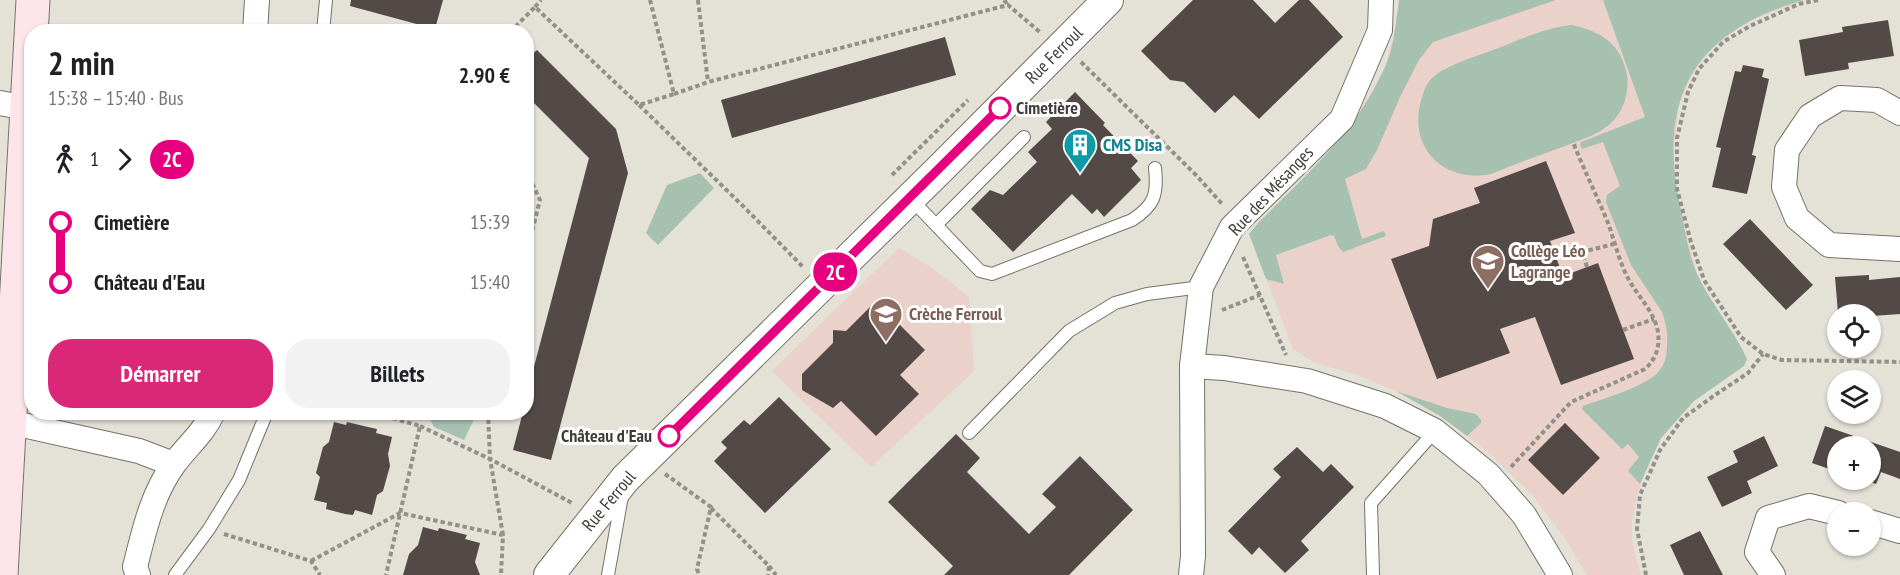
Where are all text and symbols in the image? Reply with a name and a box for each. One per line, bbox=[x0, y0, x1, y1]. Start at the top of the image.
street label: Rue Ferroul bbox=[1020, 20, 1088, 88]
text: 2 min bbox=[48, 41, 115, 84]
text: 2.90 € bbox=[459, 61, 510, 89]
text: 15:38 – 15:40 · Bus bbox=[48, 85, 183, 111]
place label: Cimetière bbox=[1016, 96, 1078, 119]
marker: Cimetière bbox=[989, 97, 1011, 119]
building icon: CMS Disa bbox=[1062, 127, 1098, 174]
place label: CMS Disa bbox=[1103, 133, 1162, 156]
street label: Rue des Mésanges bbox=[1223, 141, 1318, 240]
icon: walk bbox=[48, 143, 81, 176]
icon: forward bbox=[108, 143, 141, 176]
text: 1 bbox=[90, 146, 99, 172]
text: 2C bbox=[162, 146, 182, 173]
text: Cimetière bbox=[94, 208, 170, 236]
text: 15:39 bbox=[470, 209, 510, 235]
place label: Collège Léo Lagrange bbox=[1511, 239, 1585, 283]
school or university icon: Collège Léo Lagrange bbox=[1470, 243, 1506, 290]
line badge: 2C bbox=[808, 252, 862, 292]
text: 2C bbox=[825, 259, 845, 286]
text: Château d'Eau bbox=[94, 268, 205, 296]
text: 15:40 bbox=[470, 269, 510, 295]
school or university icon: Crèche Ferroul bbox=[868, 296, 904, 343]
place label: Crèche Ferroul bbox=[909, 302, 1003, 325]
map controls bbox=[1827, 304, 1881, 556]
button: locate bbox=[1827, 304, 1881, 358]
button: Démarrer bbox=[48, 339, 273, 408]
button: Billets bbox=[285, 339, 510, 408]
button: layers bbox=[1827, 370, 1881, 424]
place label: Château d'Eau bbox=[561, 424, 652, 447]
marker: Château d'Eau bbox=[658, 425, 680, 447]
button: + bbox=[1827, 436, 1881, 490]
street label: Rue Ferroul bbox=[577, 465, 641, 536]
button: − bbox=[1827, 502, 1881, 556]

